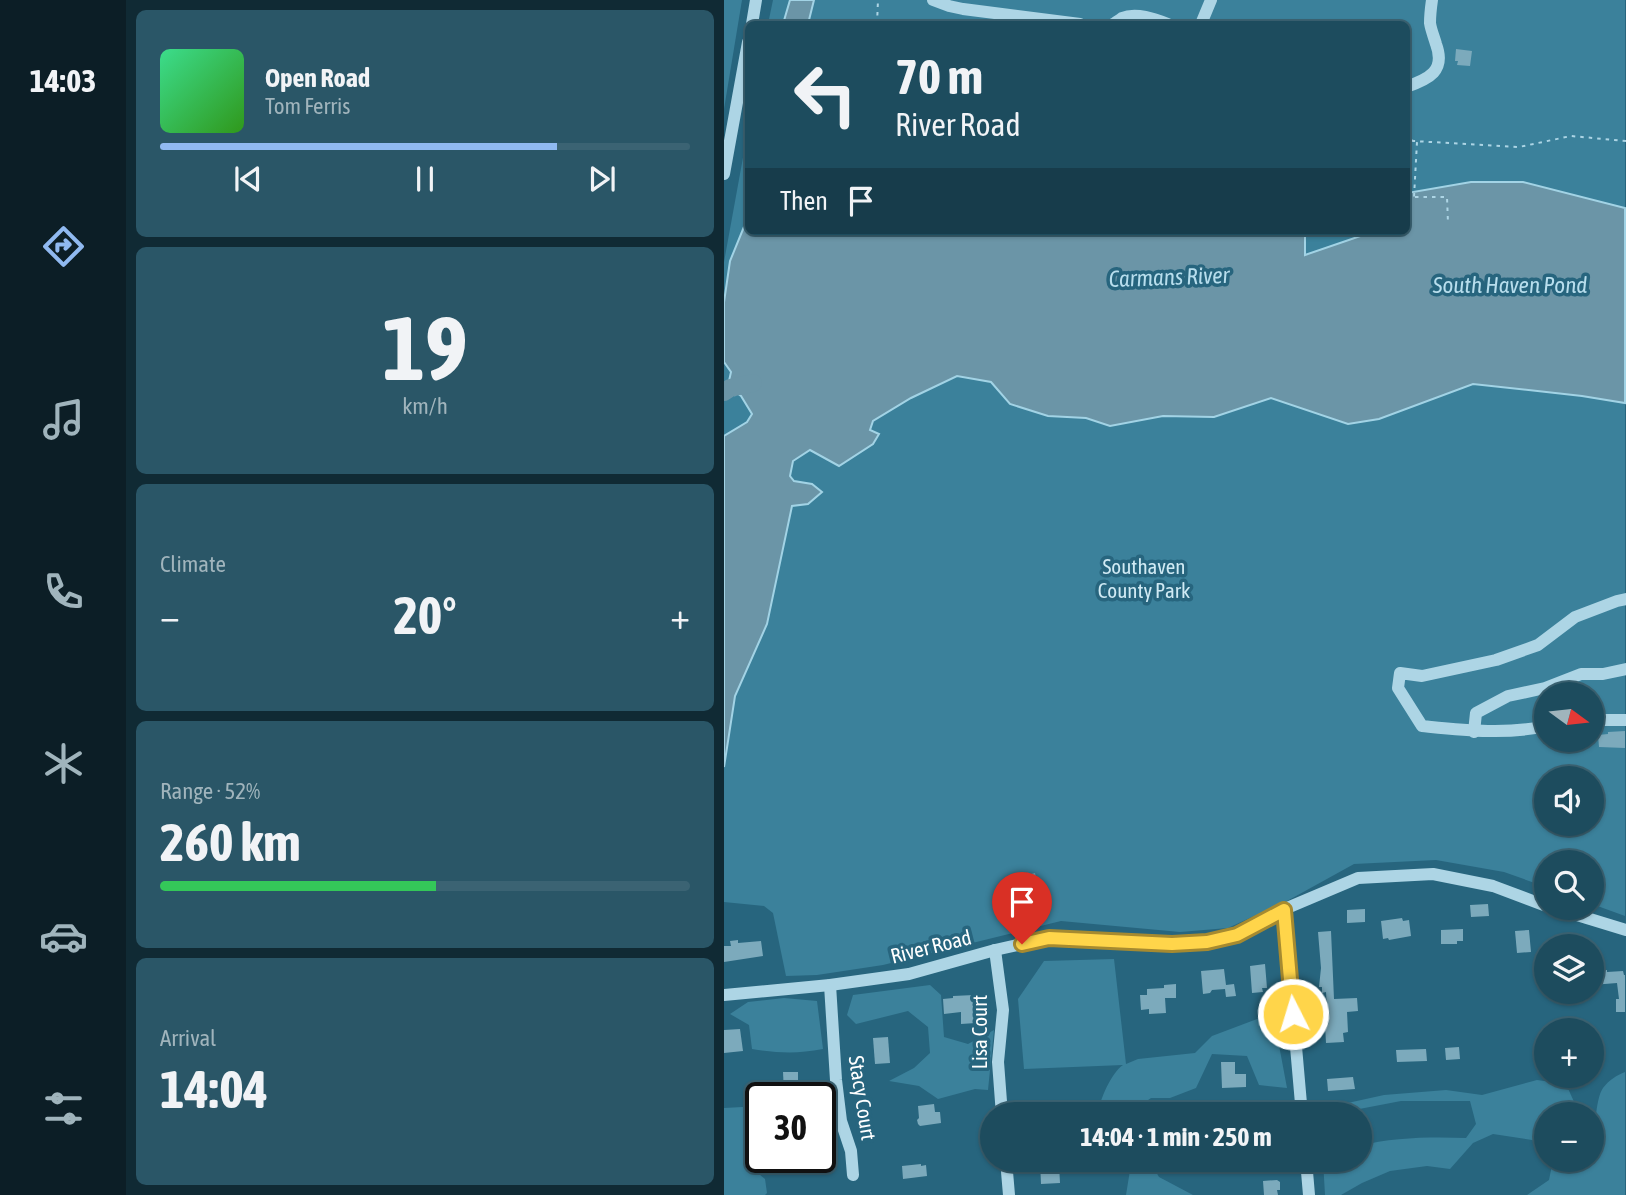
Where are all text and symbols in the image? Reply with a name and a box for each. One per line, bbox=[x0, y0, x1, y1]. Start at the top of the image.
text: 70 m bbox=[895, 48, 983, 104]
icon: left bbox=[780, 49, 871, 140]
text: 14:03 bbox=[30, 62, 96, 99]
text: Open Road bbox=[265, 63, 370, 93]
text: Tom Ferris bbox=[265, 93, 350, 119]
text: River Road bbox=[895, 106, 1021, 143]
icon: previous bbox=[229, 160, 267, 198]
icon: pause bbox=[406, 160, 444, 198]
icon: next bbox=[583, 160, 621, 198]
icon: arrive bbox=[842, 182, 880, 220]
text: Then bbox=[780, 186, 828, 216]
icon: directions bbox=[39, 222, 88, 271]
water label: Carmans River bbox=[1108, 262, 1231, 292]
water label: South Haven Pond bbox=[1432, 272, 1587, 298]
text: 19 bbox=[382, 295, 468, 399]
text: km/h bbox=[402, 393, 448, 419]
icon: music bbox=[39, 395, 88, 444]
text: Climate bbox=[160, 551, 226, 577]
park label: Southaven County Park bbox=[1098, 554, 1190, 602]
icon: phone bbox=[39, 567, 88, 616]
text: 20° bbox=[393, 585, 457, 645]
text: − bbox=[160, 594, 180, 637]
text: + bbox=[670, 594, 690, 637]
north arrow bbox=[1534, 682, 1604, 752]
map controls bbox=[1534, 682, 1604, 1172]
icon: climate bbox=[39, 739, 88, 788]
button: sound bbox=[1534, 766, 1604, 836]
text: Range · 52% bbox=[160, 778, 260, 804]
text: 260 km bbox=[160, 812, 301, 872]
button: search bbox=[1534, 850, 1604, 920]
pin bbox=[992, 872, 1052, 944]
icon: arrive bbox=[1003, 883, 1041, 921]
icon: car bbox=[39, 912, 88, 961]
street label: River Road bbox=[888, 924, 974, 968]
button: layers bbox=[1534, 934, 1604, 1004]
position arrow bbox=[1256, 977, 1330, 1051]
street label: Lisa Court bbox=[967, 995, 991, 1069]
button: + bbox=[1534, 1018, 1604, 1088]
text: Arrival bbox=[160, 1025, 216, 1051]
street label: Stacy Court bbox=[844, 1054, 882, 1142]
text: 14:04 bbox=[160, 1059, 268, 1119]
speed limit sign: 30 bbox=[745, 1082, 836, 1173]
icon: filters bbox=[39, 1084, 88, 1133]
button: − bbox=[1534, 1102, 1604, 1172]
text: 14:04 · 1 min · 250 m bbox=[1080, 1122, 1272, 1152]

